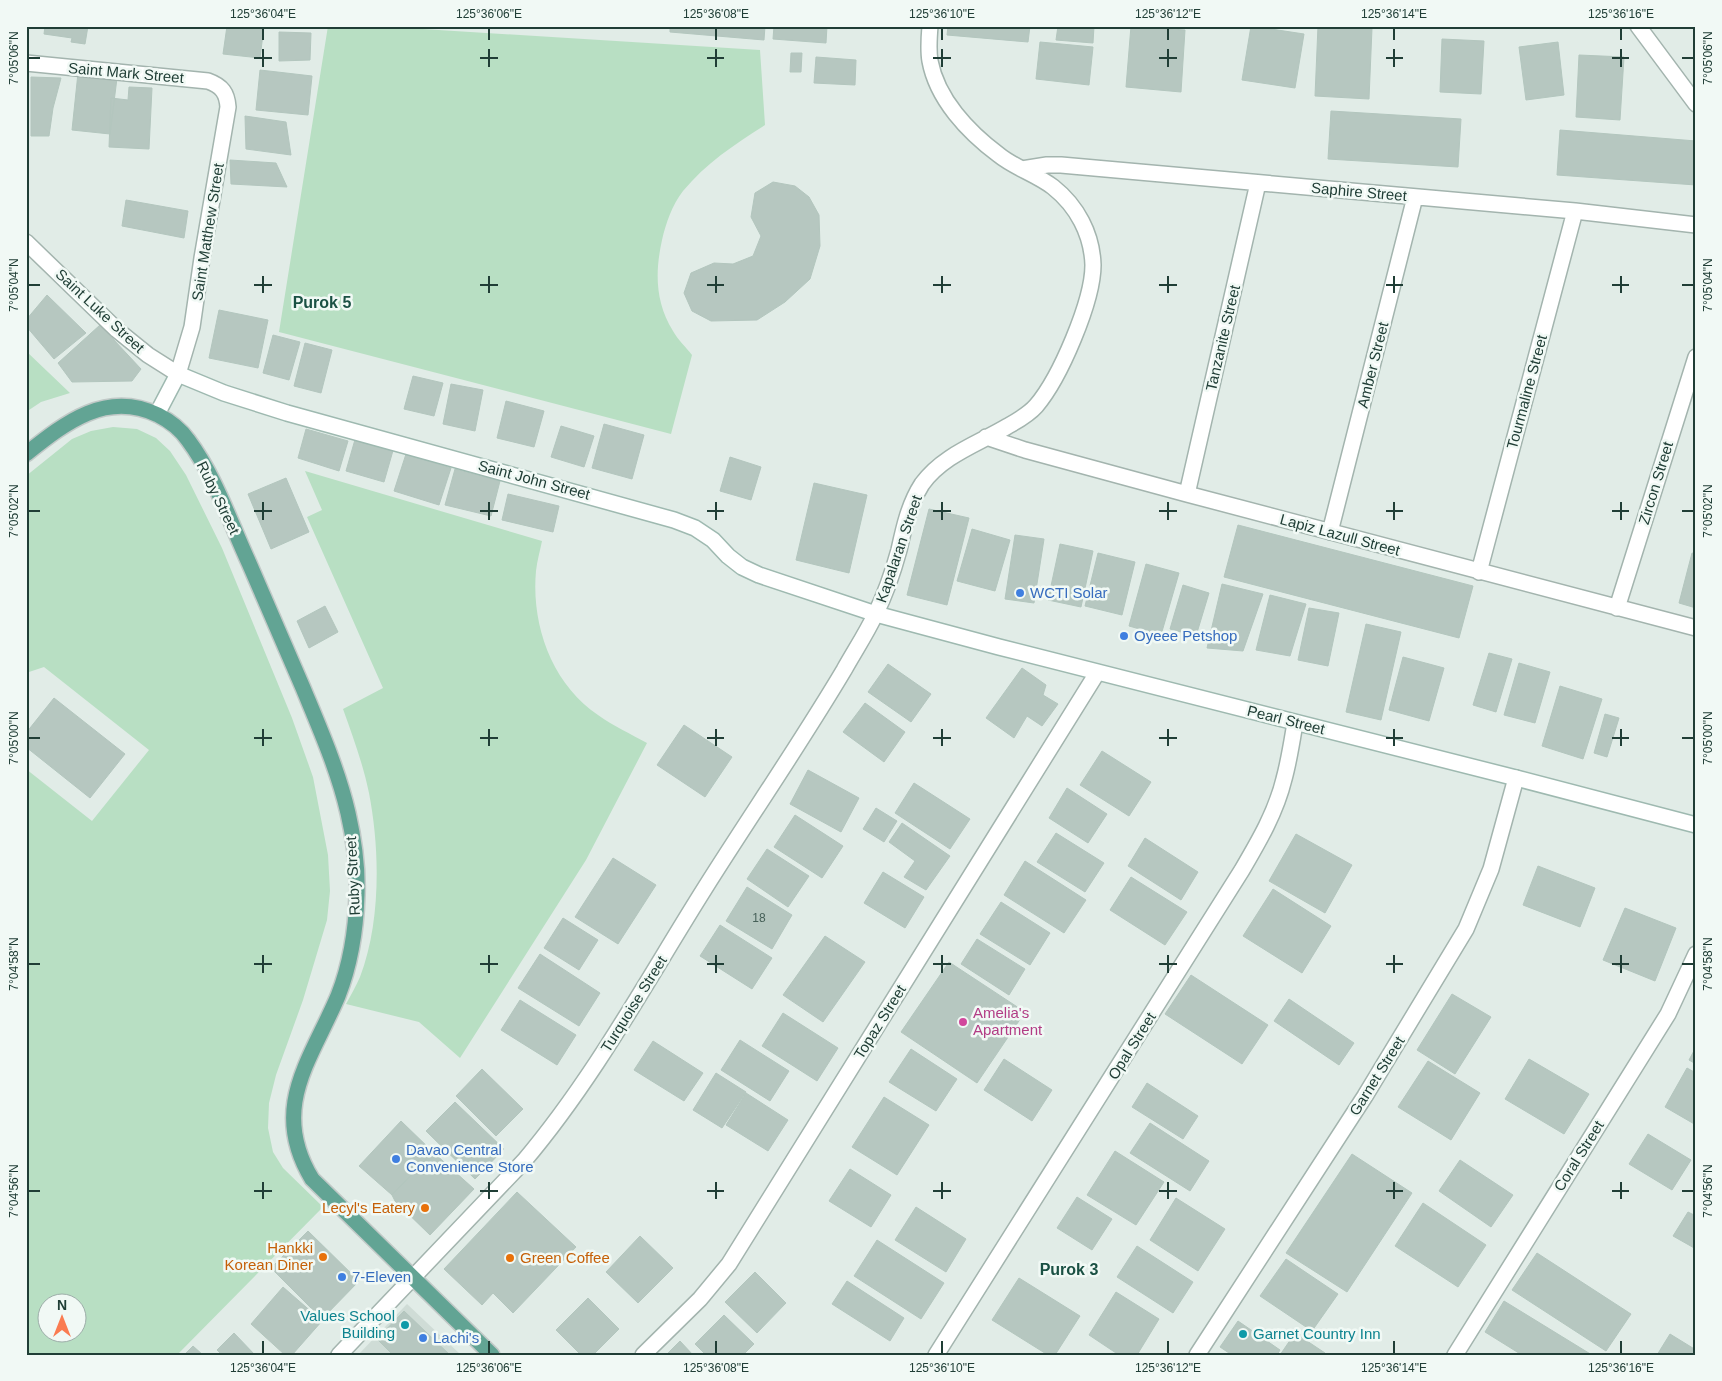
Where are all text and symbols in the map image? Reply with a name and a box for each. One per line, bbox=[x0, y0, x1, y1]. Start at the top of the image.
text: 125°36'04"E bbox=[230, 7, 296, 21]
text: 125°36'06"E bbox=[456, 7, 522, 21]
text: 125°36'08"E bbox=[683, 7, 749, 21]
text: 125°36'10"E bbox=[909, 7, 975, 21]
text: 125°36'12"E bbox=[1135, 7, 1201, 21]
text: 125°36'14"E bbox=[1361, 7, 1427, 21]
text: 125°36'16"E bbox=[1588, 7, 1654, 21]
text: 7°05'06"N bbox=[7, 31, 21, 85]
text: 7°05'06"N bbox=[1701, 31, 1715, 85]
street label: Saint Mark Street bbox=[68, 59, 185, 86]
street label: Saint Matthew Street bbox=[188, 161, 227, 302]
street label: Saphire Street bbox=[1311, 179, 1408, 204]
text: 7°05'04"N bbox=[7, 258, 21, 312]
text: 7°05'04"N bbox=[1701, 258, 1715, 312]
street label: Saint Luke Street bbox=[52, 265, 149, 357]
street label: Tanzanite Street bbox=[1202, 282, 1243, 393]
district label: Purok 5 bbox=[293, 294, 351, 311]
street label: Amber Street bbox=[1354, 319, 1392, 410]
street label: Tourmaline Street bbox=[1503, 332, 1550, 451]
street label: Zircon Street bbox=[1635, 439, 1676, 526]
street label: Saint John Street bbox=[476, 456, 593, 503]
street label: Ruby Street bbox=[193, 458, 244, 538]
text: 7°05'02"N bbox=[7, 484, 21, 538]
text: 7°05'02"N bbox=[1701, 484, 1715, 538]
street label: Kapalaran Street bbox=[872, 492, 925, 605]
street label: Lapiz Lazull Street bbox=[1278, 510, 1403, 559]
place label: WCTI Solar bbox=[1030, 584, 1108, 601]
marker: WCTI Solar bbox=[1014, 587, 1026, 599]
place label: Oyeee Petshop bbox=[1134, 627, 1237, 644]
marker: Oyeee Petshop bbox=[1118, 630, 1130, 642]
street label: Pearl Street bbox=[1246, 702, 1327, 738]
text: 7°05'00"N bbox=[7, 711, 21, 765]
text: 7°05'00"N bbox=[1701, 711, 1715, 765]
street label: Ruby Street bbox=[342, 835, 363, 916]
house number: 18 bbox=[752, 911, 766, 925]
text: 7°04'58"N bbox=[7, 937, 21, 991]
text: 7°04'58"N bbox=[1701, 937, 1715, 991]
street label: Turquoise Street bbox=[597, 952, 670, 1055]
street label: Topaz Street bbox=[850, 981, 910, 1062]
place label: Amelia's Apartment bbox=[973, 1004, 1043, 1038]
street label: Opal Street bbox=[1104, 1008, 1159, 1082]
marker: Amelia's Apartment bbox=[957, 1016, 969, 1028]
street label: Garnet Street bbox=[1346, 1032, 1408, 1118]
street label: Coral Street bbox=[1550, 1117, 1607, 1194]
place label: Davao Central Convenience Store bbox=[406, 1141, 534, 1175]
marker: Davao Central Convenience Store bbox=[390, 1153, 402, 1165]
text: 7°04'56"N bbox=[7, 1164, 21, 1218]
text: 7°04'56"N bbox=[1701, 1164, 1715, 1218]
place label: Lecyl's Eatery bbox=[322, 1199, 415, 1216]
marker: Lecyl's Eatery bbox=[419, 1202, 431, 1214]
place label: Hankki Korean Diner bbox=[225, 1239, 313, 1273]
place label: Green Coffee bbox=[520, 1249, 610, 1266]
marker: Hankki Korean Diner bbox=[317, 1251, 329, 1263]
marker: Green Coffee bbox=[504, 1252, 516, 1264]
district label: Purok 3 bbox=[1040, 1261, 1098, 1278]
place label: 7-Eleven bbox=[352, 1268, 411, 1285]
marker: 7-Eleven bbox=[336, 1271, 348, 1283]
north arrow bbox=[38, 1294, 88, 1344]
text: N bbox=[57, 1297, 67, 1313]
place label: Values School Building bbox=[300, 1307, 395, 1341]
marker: Values School Building bbox=[399, 1319, 411, 1331]
place label: Garnet Country Inn bbox=[1253, 1325, 1381, 1342]
marker: Garnet Country Inn bbox=[1237, 1328, 1249, 1340]
place label: Lachi's bbox=[433, 1329, 479, 1346]
marker: Lachi's bbox=[417, 1332, 429, 1344]
text: 125°36'04"E bbox=[230, 1361, 296, 1375]
text: 125°36'06"E bbox=[456, 1361, 522, 1375]
text: 125°36'08"E bbox=[683, 1361, 749, 1375]
text: 125°36'10"E bbox=[909, 1361, 975, 1375]
text: 125°36'12"E bbox=[1135, 1361, 1201, 1375]
text: 125°36'14"E bbox=[1361, 1361, 1427, 1375]
text: 125°36'16"E bbox=[1588, 1361, 1654, 1375]

